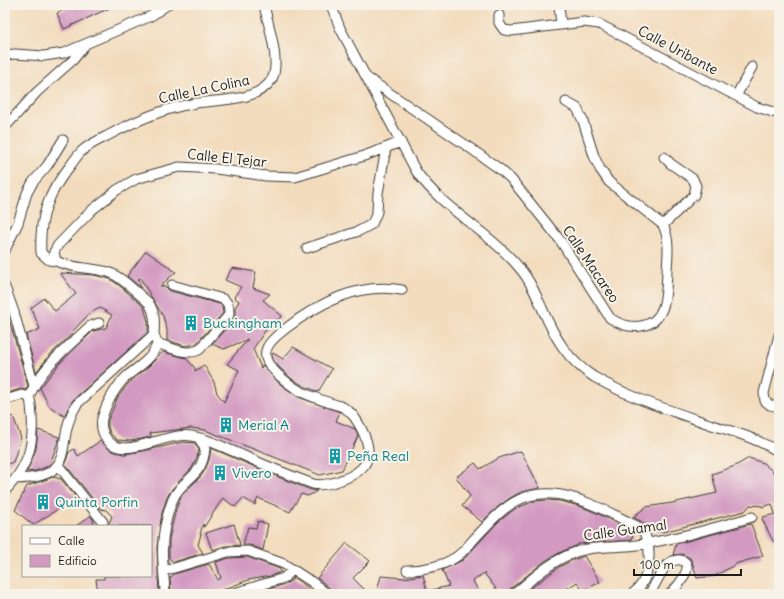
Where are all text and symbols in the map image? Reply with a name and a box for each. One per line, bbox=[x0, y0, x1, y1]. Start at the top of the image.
street label: Calle Uribante bbox=[635, 21, 721, 79]
street label: Calle La Colina bbox=[157, 71, 251, 107]
street label: Calle El Tejar bbox=[186, 145, 268, 171]
street label: Calle Macareo bbox=[559, 222, 623, 306]
building icon: Buckingham bbox=[182, 314, 200, 332]
place label: Buckingham bbox=[203, 314, 282, 332]
building icon: Merial A bbox=[217, 416, 235, 434]
place label: Merial A bbox=[238, 416, 289, 434]
building icon: Peña Real bbox=[326, 447, 344, 465]
place label: Peña Real bbox=[347, 447, 409, 465]
building icon: Vivero bbox=[211, 464, 229, 482]
place label: Vivero bbox=[232, 464, 272, 482]
building icon: Quinta Porfin bbox=[34, 493, 52, 511]
place label: Quinta Porfin bbox=[55, 493, 138, 511]
street label: Calle Guamal bbox=[582, 515, 668, 545]
legend bbox=[22, 525, 152, 577]
text: Calle bbox=[58, 533, 85, 548]
scale bar bbox=[634, 551, 741, 577]
text: Edificio bbox=[58, 553, 97, 568]
text: 100 m bbox=[640, 557, 674, 572]

